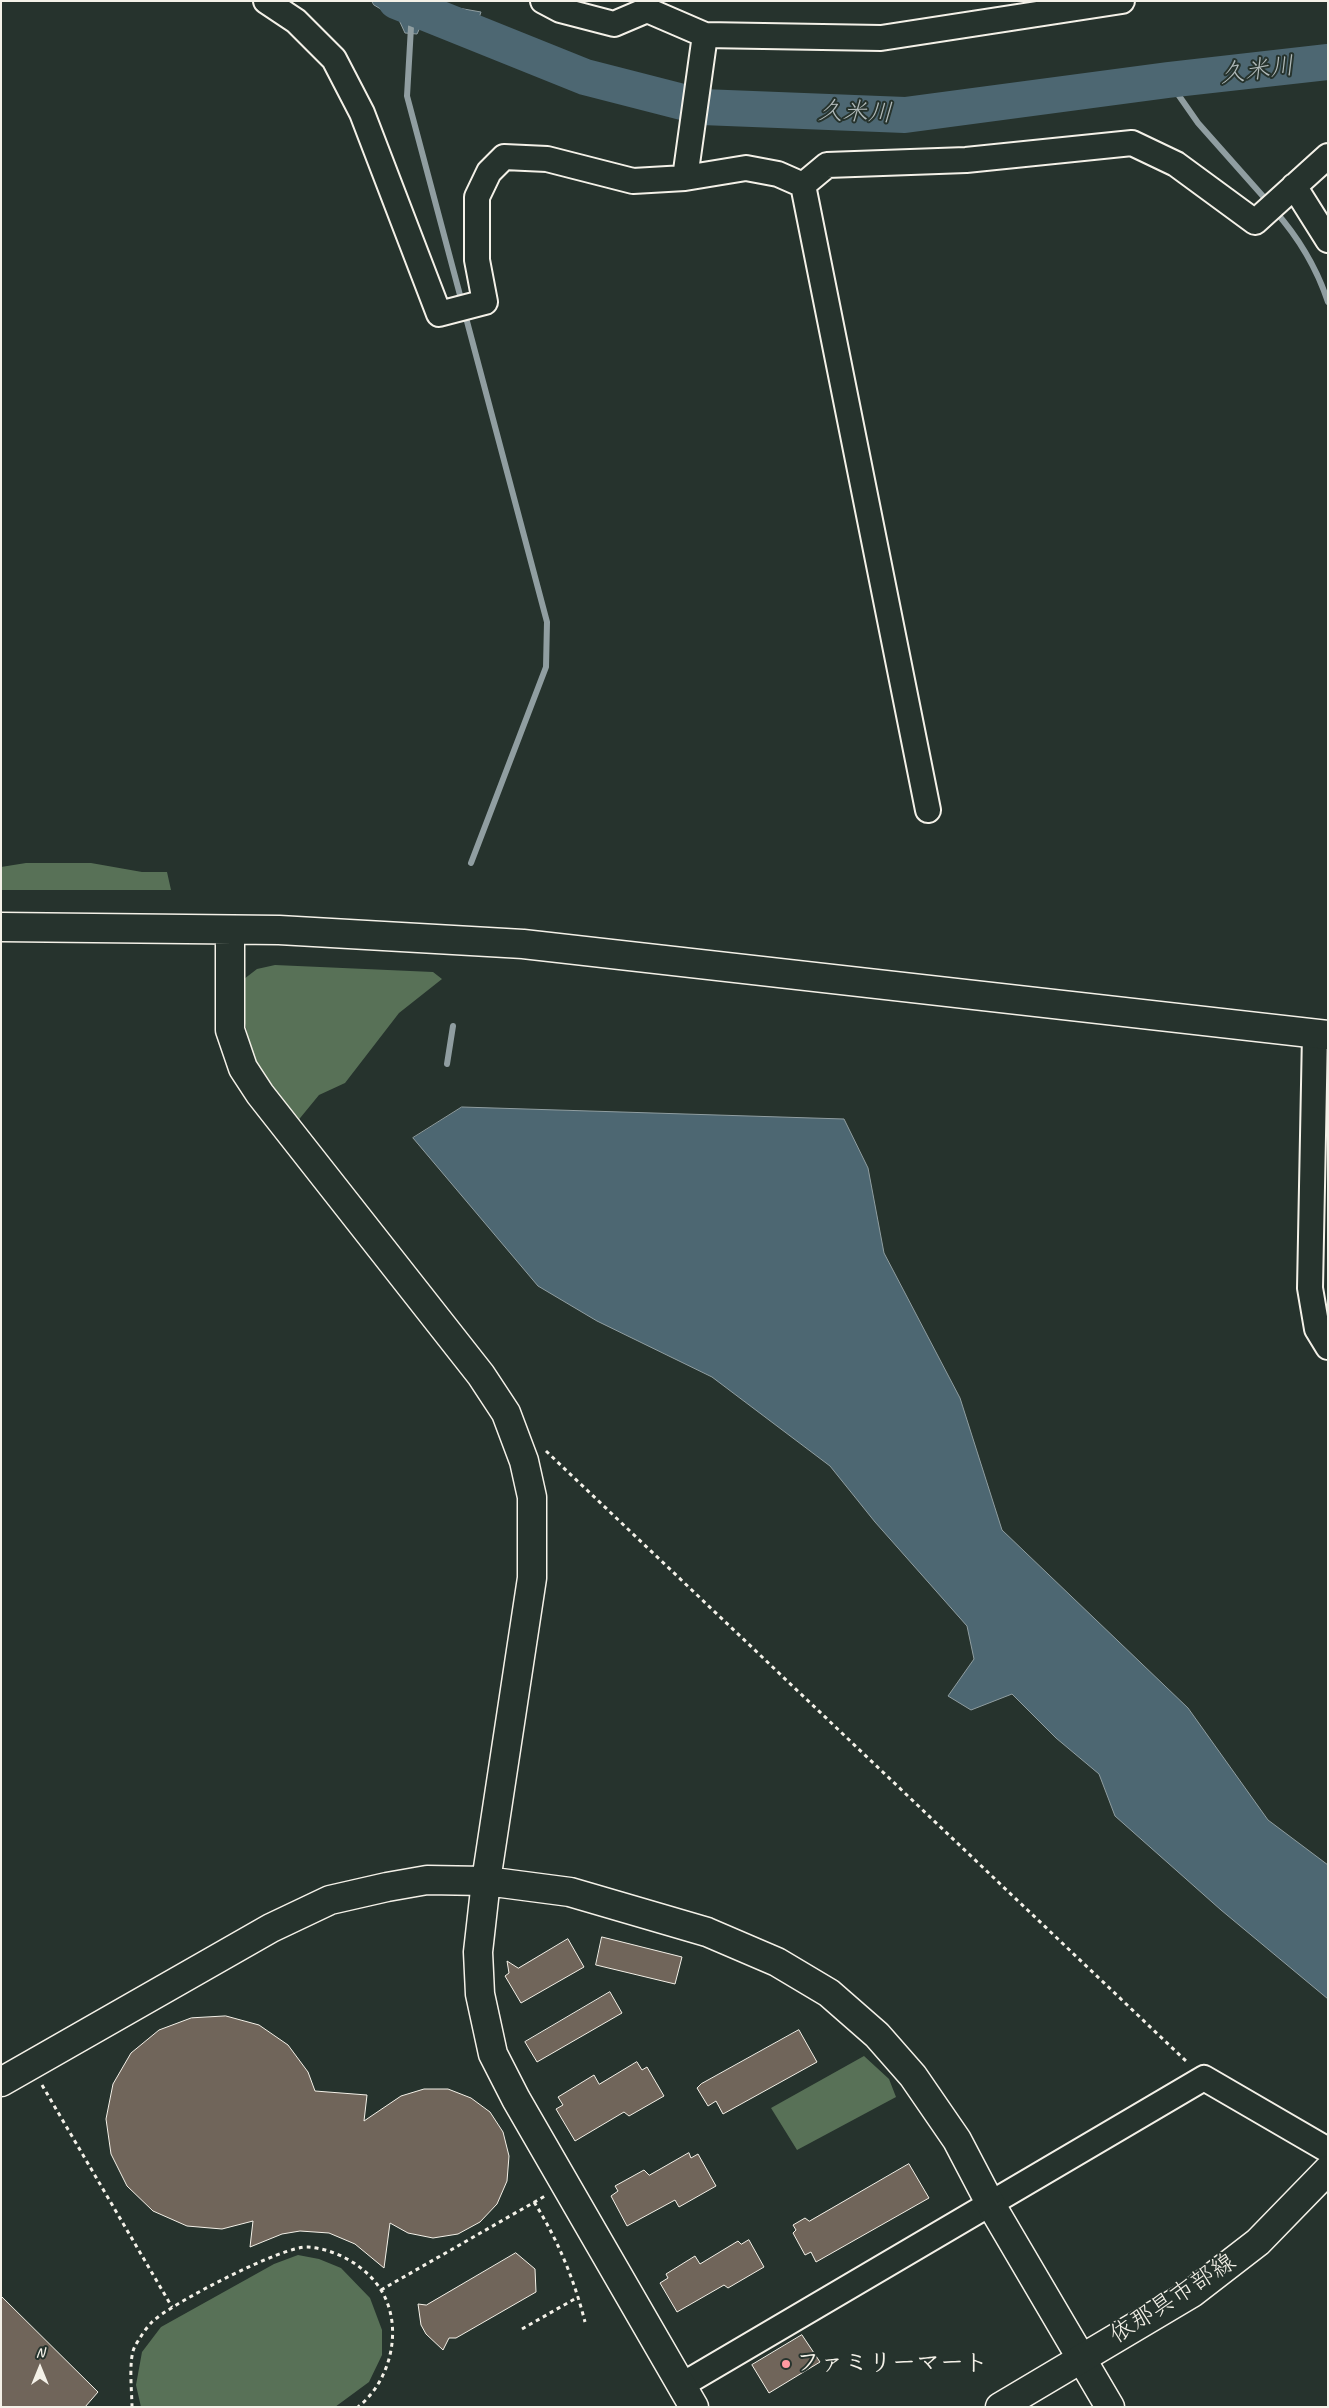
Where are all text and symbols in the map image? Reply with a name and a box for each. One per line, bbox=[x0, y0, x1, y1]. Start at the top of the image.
water label: 久米川 bbox=[1218, 52, 1296, 90]
water label: 久米川 bbox=[817, 97, 893, 129]
street label: 依那具市部線 bbox=[1105, 2248, 1241, 2350]
north arrow bbox=[15, 2343, 65, 2393]
text: N bbox=[36, 2344, 44, 2361]
place label: ファミリーマート bbox=[796, 2350, 988, 2378]
marker: ファミリーマート bbox=[780, 2358, 792, 2370]

